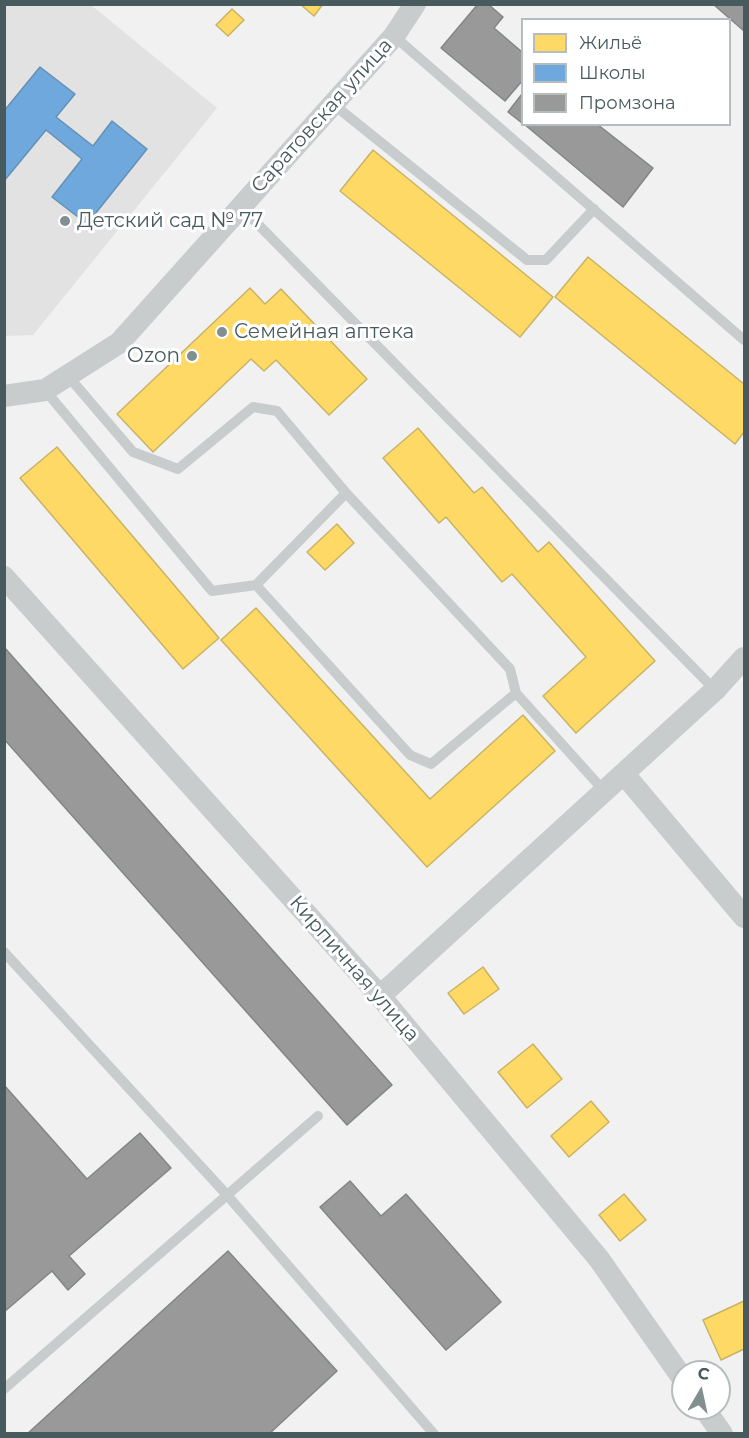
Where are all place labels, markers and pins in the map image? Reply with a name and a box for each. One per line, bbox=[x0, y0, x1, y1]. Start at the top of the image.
place label: Детский сад № 77 bbox=[77, 209, 263, 233]
marker: Детский сад № 77 bbox=[58, 214, 72, 228]
place label: Семейная аптека bbox=[234, 320, 414, 344]
marker: Семейная аптека bbox=[215, 325, 229, 339]
place label: Ozon bbox=[127, 344, 180, 368]
marker: Ozon bbox=[185, 349, 199, 363]

